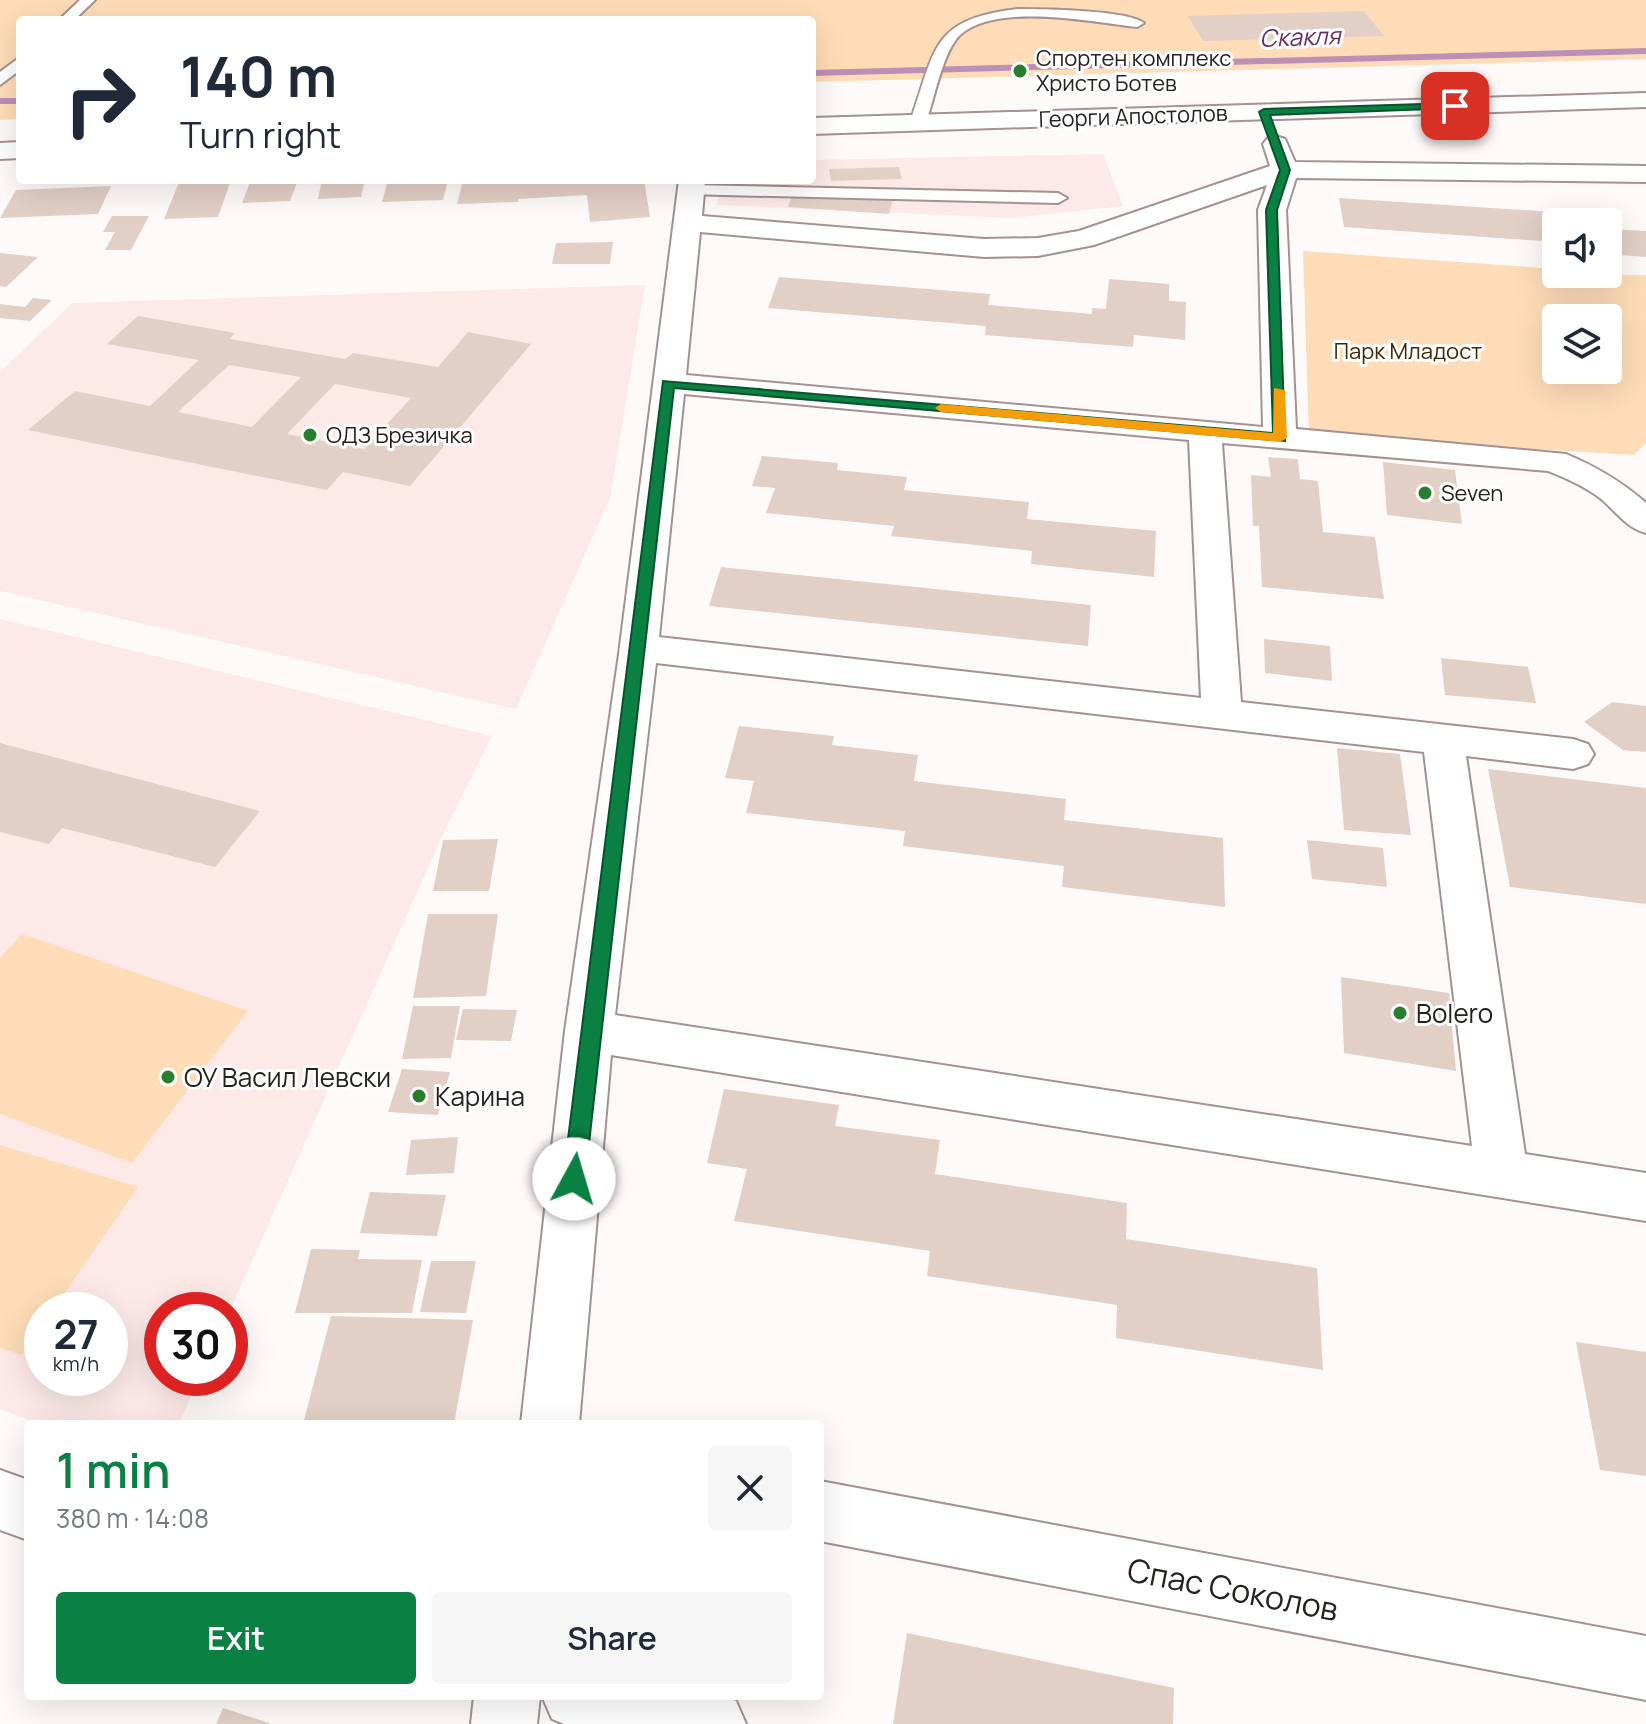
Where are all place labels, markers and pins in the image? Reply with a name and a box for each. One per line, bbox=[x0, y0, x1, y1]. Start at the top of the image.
place label: Спортен комплекс Христо Ботев bbox=[1036, 43, 1232, 98]
marker: Спортен комплекс Христо Ботев bbox=[1011, 62, 1029, 80]
pin bbox=[1421, 72, 1489, 140]
place label: ОДЗ Брезичка bbox=[326, 420, 473, 450]
marker: ОДЗ Брезичка bbox=[301, 426, 319, 444]
place label: Seven bbox=[1441, 478, 1503, 508]
marker: Seven bbox=[1416, 484, 1434, 502]
place label: Bolero bbox=[1416, 995, 1493, 1031]
marker: Bolero bbox=[1391, 1004, 1409, 1022]
place label: ОУ Васил Левски bbox=[184, 1059, 391, 1095]
marker: ОУ Васил Левски bbox=[159, 1068, 177, 1086]
place label: Карина bbox=[435, 1078, 525, 1114]
marker: Карина bbox=[410, 1087, 428, 1105]

